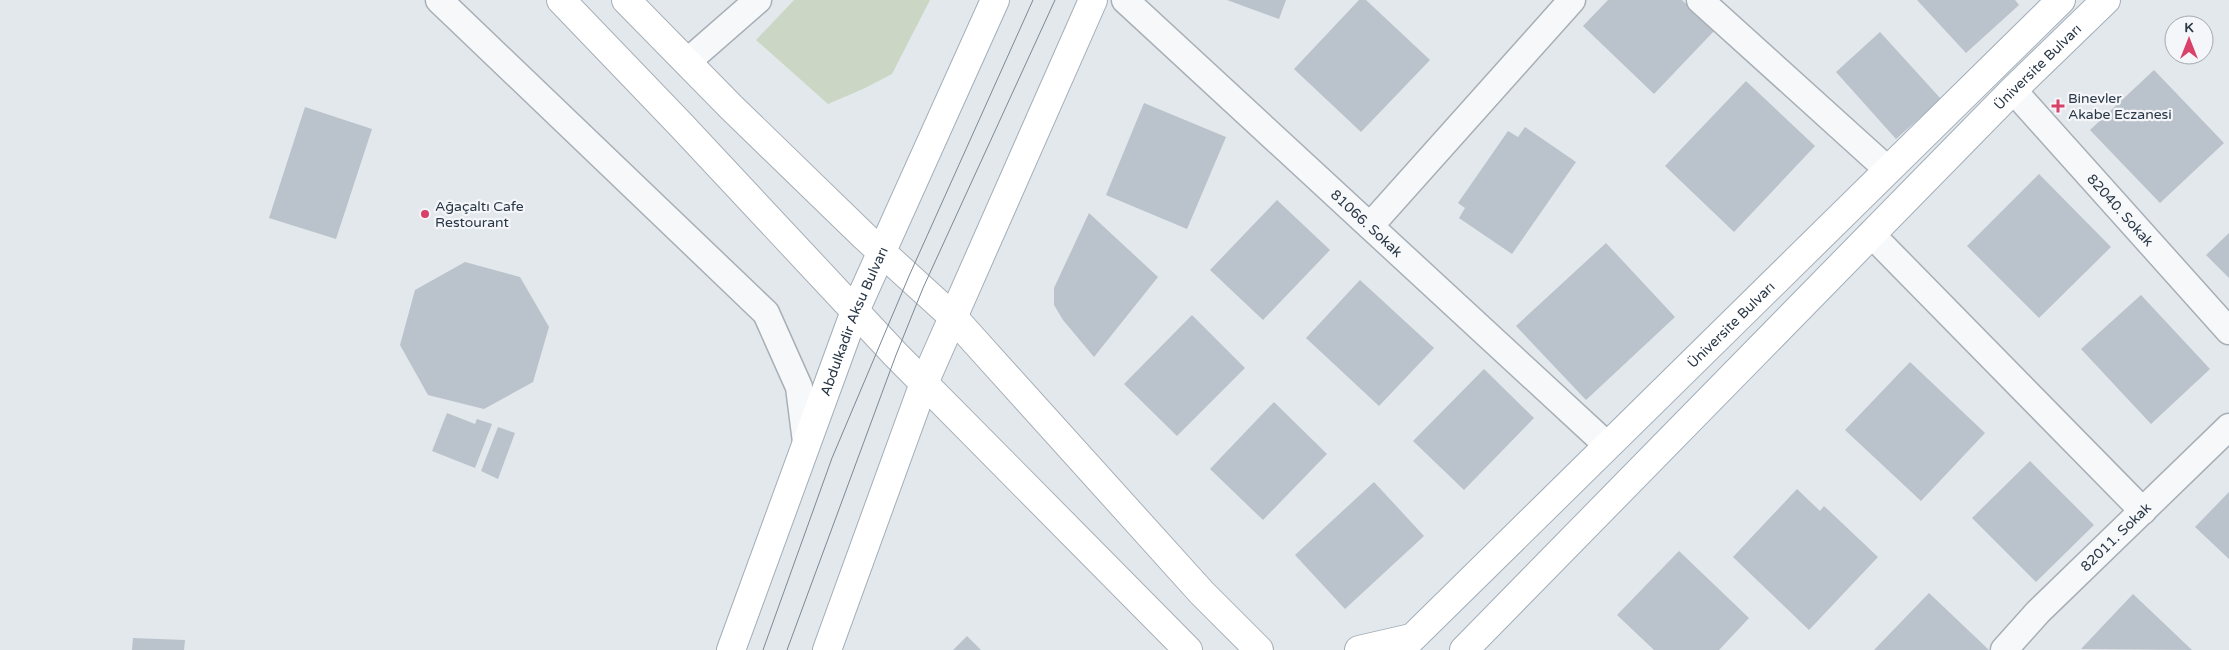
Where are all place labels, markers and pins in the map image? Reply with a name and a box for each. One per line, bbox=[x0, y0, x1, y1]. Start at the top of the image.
place label: Binevler Akabe Eczanesi bbox=[2068, 90, 2172, 123]
marker: Binevler Akabe Eczanesi bbox=[2052, 100, 2064, 112]
place label: Ağaçaltı Cafe Restourant bbox=[435, 198, 524, 231]
marker: Ağaçaltı Cafe Restourant bbox=[419, 208, 431, 220]

